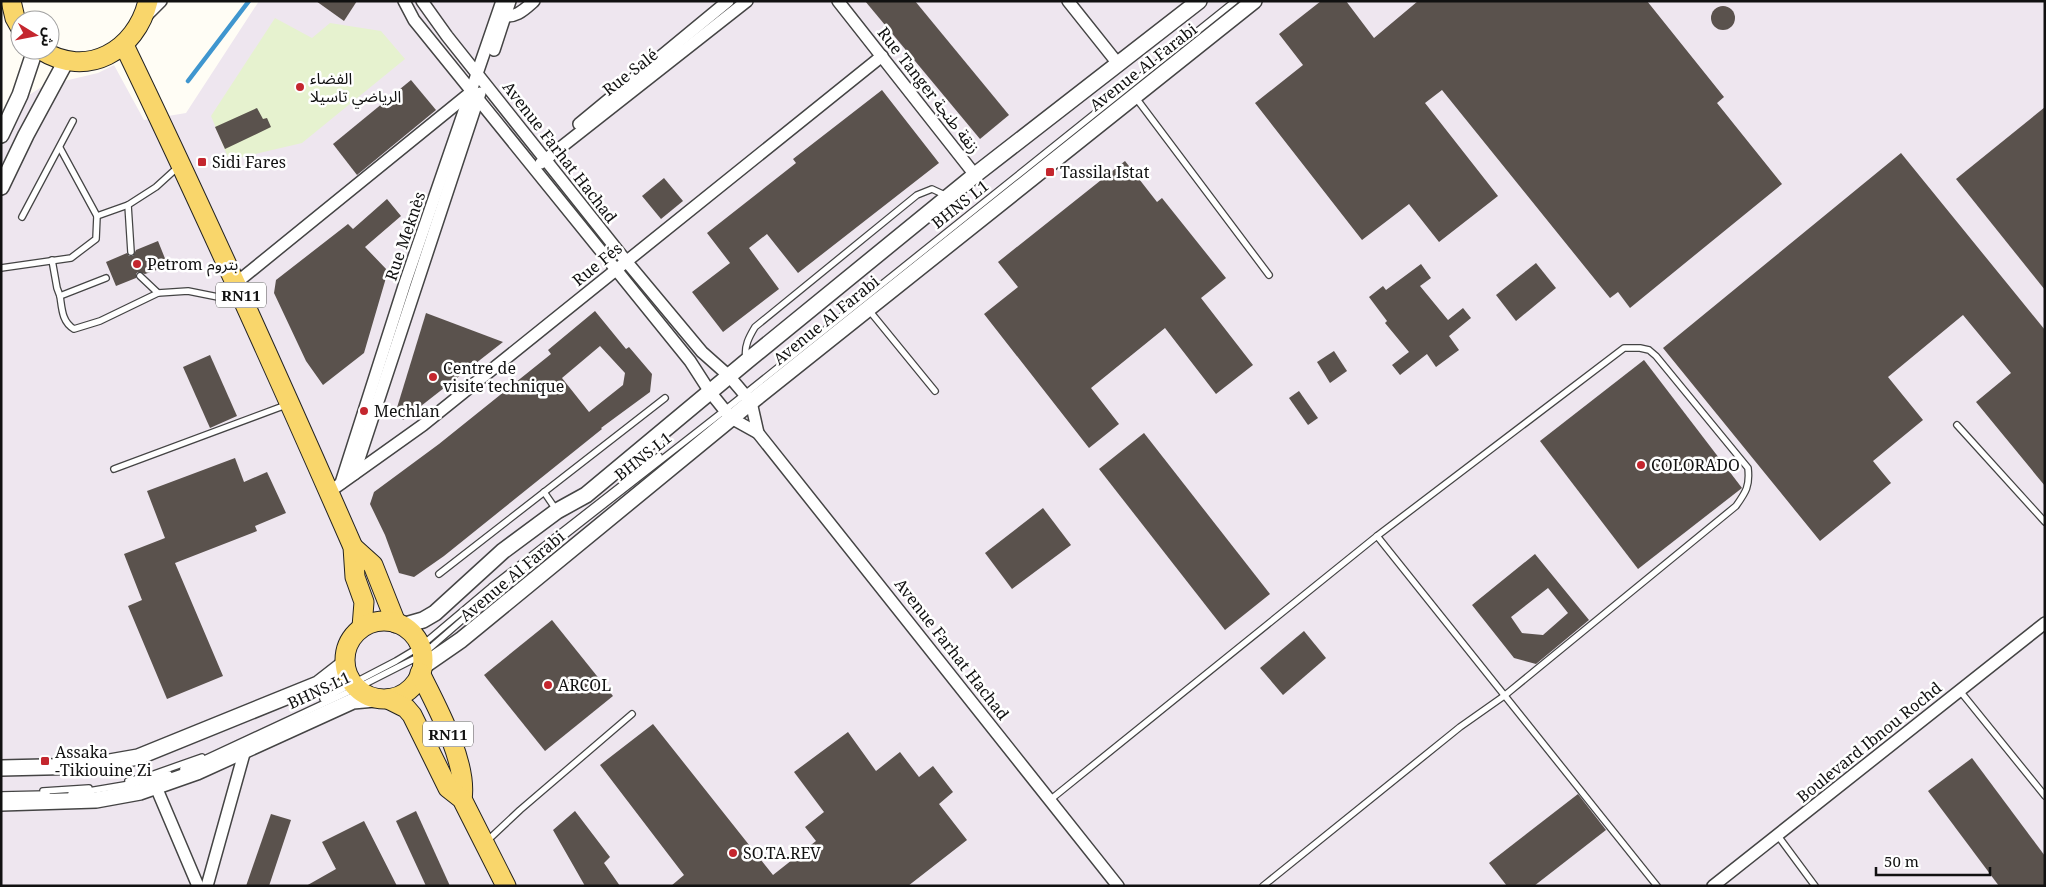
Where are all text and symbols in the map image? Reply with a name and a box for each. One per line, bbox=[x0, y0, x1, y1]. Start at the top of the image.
north arrow bbox=[10, 10, 60, 60]
street label: Avenue Al Farabi bbox=[1085, 18, 1201, 116]
street label: Rue Tanger زنقة طنجة bbox=[873, 22, 985, 158]
text: ش bbox=[37, 26, 59, 48]
street label: Rue Salé bbox=[598, 43, 662, 101]
place label: الفضاء الرياضي تاسيلا bbox=[310, 67, 401, 109]
street label: Avenue Farhat Hachad bbox=[498, 77, 622, 228]
marker: الفضاء الرياضي تاسيلا bbox=[294, 81, 306, 93]
place label: Sidi Fares bbox=[212, 151, 286, 173]
marker: Sidi Fares bbox=[196, 156, 208, 168]
place label: Tassila Istat bbox=[1060, 161, 1150, 183]
marker: Tassila Istat bbox=[1044, 166, 1056, 178]
street label: BHNS L1 bbox=[927, 175, 993, 233]
street label: Rue Meknès bbox=[380, 189, 430, 283]
street label: Rue Fés bbox=[568, 237, 626, 291]
place label: Petrom بتروم bbox=[147, 253, 238, 277]
marker: Petrom بتروم bbox=[131, 258, 143, 270]
street label: Avenue Al Farabi bbox=[768, 270, 884, 370]
road number: RN11 bbox=[216, 282, 266, 308]
place label: Centre de visite technique bbox=[443, 357, 564, 397]
marker: Centre de visite technique bbox=[427, 371, 439, 383]
place label: Mechlan bbox=[374, 400, 440, 422]
marker: Mechlan bbox=[358, 405, 370, 417]
street label: BHNS L1 bbox=[610, 427, 676, 485]
place label: COLORADO bbox=[1651, 454, 1740, 476]
marker: COLORADO bbox=[1635, 459, 1647, 471]
street label: Avenue Al Farabi bbox=[455, 526, 569, 626]
street label: Avenue Farhat Hachad bbox=[890, 574, 1014, 725]
street label: BHNS L1 bbox=[284, 666, 354, 714]
place label: ARCOL bbox=[558, 674, 611, 696]
street label: Boulevard Ibnou Rochd bbox=[1792, 677, 1946, 807]
marker: ARCOL bbox=[542, 679, 554, 691]
road number: RN11 bbox=[423, 722, 473, 746]
place label: Assaka -Tikiouine Zi bbox=[55, 741, 152, 781]
marker: Assaka -Tikiouine Zi bbox=[39, 755, 51, 767]
place label: SO.TA.REV bbox=[743, 842, 821, 864]
scale bar bbox=[1876, 844, 1990, 876]
marker: SO.TA.REV bbox=[727, 847, 739, 859]
text: 50 m bbox=[1884, 851, 1919, 871]

